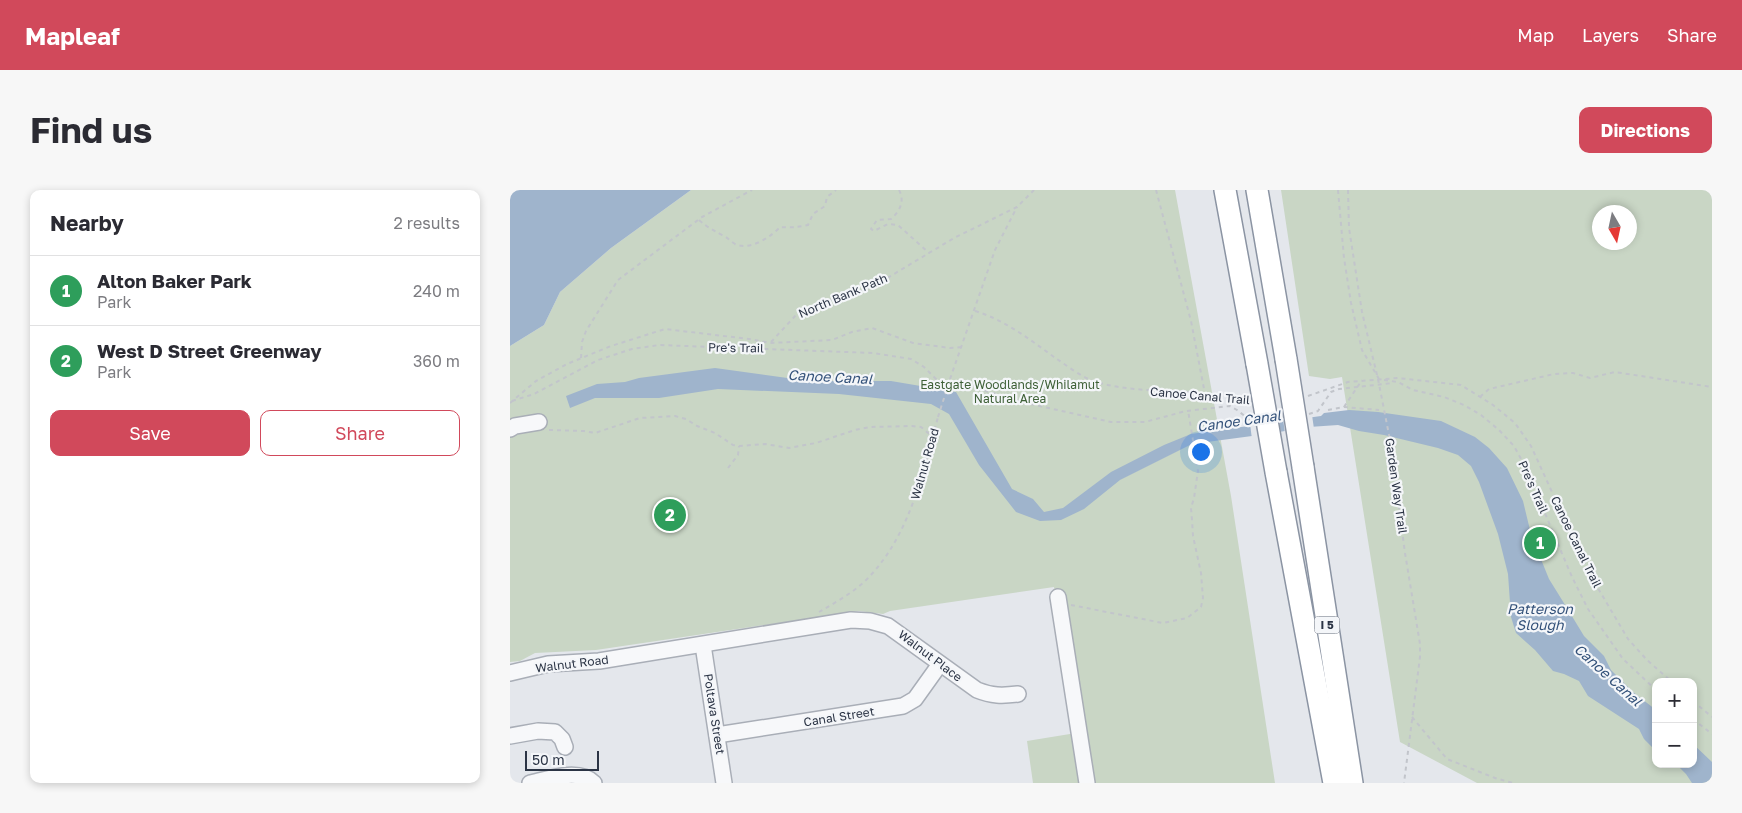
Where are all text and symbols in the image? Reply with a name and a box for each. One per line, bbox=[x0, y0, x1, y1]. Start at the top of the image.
text: Mapleaf bbox=[25, 21, 120, 50]
text: Map bbox=[1517, 24, 1554, 46]
text: Layers bbox=[1582, 24, 1639, 46]
text: Share bbox=[1667, 24, 1717, 46]
button: Directions bbox=[1579, 107, 1712, 153]
text: Find us bbox=[30, 109, 152, 151]
north arrow bbox=[1592, 205, 1637, 250]
text: Nearby bbox=[50, 210, 124, 236]
text: 2 results bbox=[394, 213, 460, 233]
text: Alton Baker Park bbox=[97, 269, 252, 292]
street label: North Bank Path bbox=[796, 270, 889, 321]
text: 1 bbox=[62, 281, 70, 301]
text: 240 m bbox=[413, 281, 460, 301]
text: Park bbox=[97, 292, 132, 312]
text: West D Street Greenway bbox=[97, 339, 322, 362]
street label: Pre's Trail bbox=[708, 340, 764, 355]
text: 2 bbox=[61, 351, 71, 371]
text: 360 m bbox=[413, 351, 460, 371]
text: Park bbox=[97, 362, 132, 382]
water label: Canoe Canal bbox=[787, 366, 873, 387]
park label: Eastgate Woodlands/Whilamut Natural Area bbox=[920, 377, 1100, 406]
street label: Canoe Canal Trail bbox=[1149, 384, 1251, 407]
water label: Canoe Canal bbox=[1196, 406, 1282, 435]
button: Save bbox=[50, 410, 250, 456]
button: Share bbox=[260, 410, 460, 456]
street label: Walnut Road bbox=[907, 426, 942, 501]
street label: Garden Way Trail bbox=[1382, 437, 1411, 535]
your location bbox=[1188, 439, 1214, 465]
street label: Pre's Trail bbox=[1515, 458, 1552, 516]
street label: Canoe Canal Trail bbox=[1548, 493, 1605, 590]
pin: 2 bbox=[654, 496, 686, 534]
pin: 1 bbox=[1524, 524, 1556, 562]
water label: Patterson Slough bbox=[1507, 600, 1574, 633]
road number: I 5 bbox=[1314, 616, 1340, 634]
street label: Walnut Place bbox=[895, 627, 965, 685]
water label: Canoe Canal bbox=[1571, 640, 1646, 710]
street label: Walnut Road bbox=[535, 652, 609, 675]
street label: Poltava Street bbox=[701, 672, 728, 756]
map controls bbox=[1652, 678, 1697, 768]
button: + bbox=[1652, 678, 1697, 723]
street label: Canal Street bbox=[802, 703, 876, 730]
button: − bbox=[1652, 723, 1697, 768]
scale bar bbox=[525, 748, 599, 771]
text: 50 m bbox=[532, 751, 565, 768]

